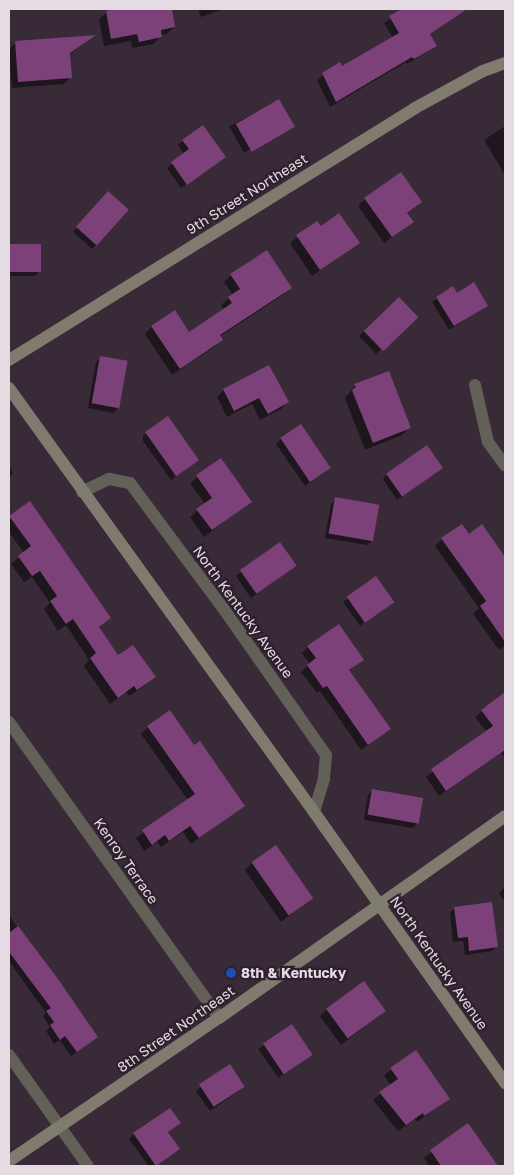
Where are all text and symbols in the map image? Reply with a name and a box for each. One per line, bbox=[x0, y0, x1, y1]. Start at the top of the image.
street label: 9th Street Northeast bbox=[184, 150, 310, 238]
street label: North Kentucky Avenue bbox=[189, 543, 297, 681]
street label: Kenroy Terrace bbox=[90, 815, 162, 907]
street label: North Kentucky Avenue bbox=[387, 893, 491, 1033]
place label: 8th & Kentucky bbox=[241, 965, 346, 981]
marker: 8th & Kentucky bbox=[225, 967, 237, 979]
street label: 8th Street Northeast bbox=[114, 982, 238, 1076]

